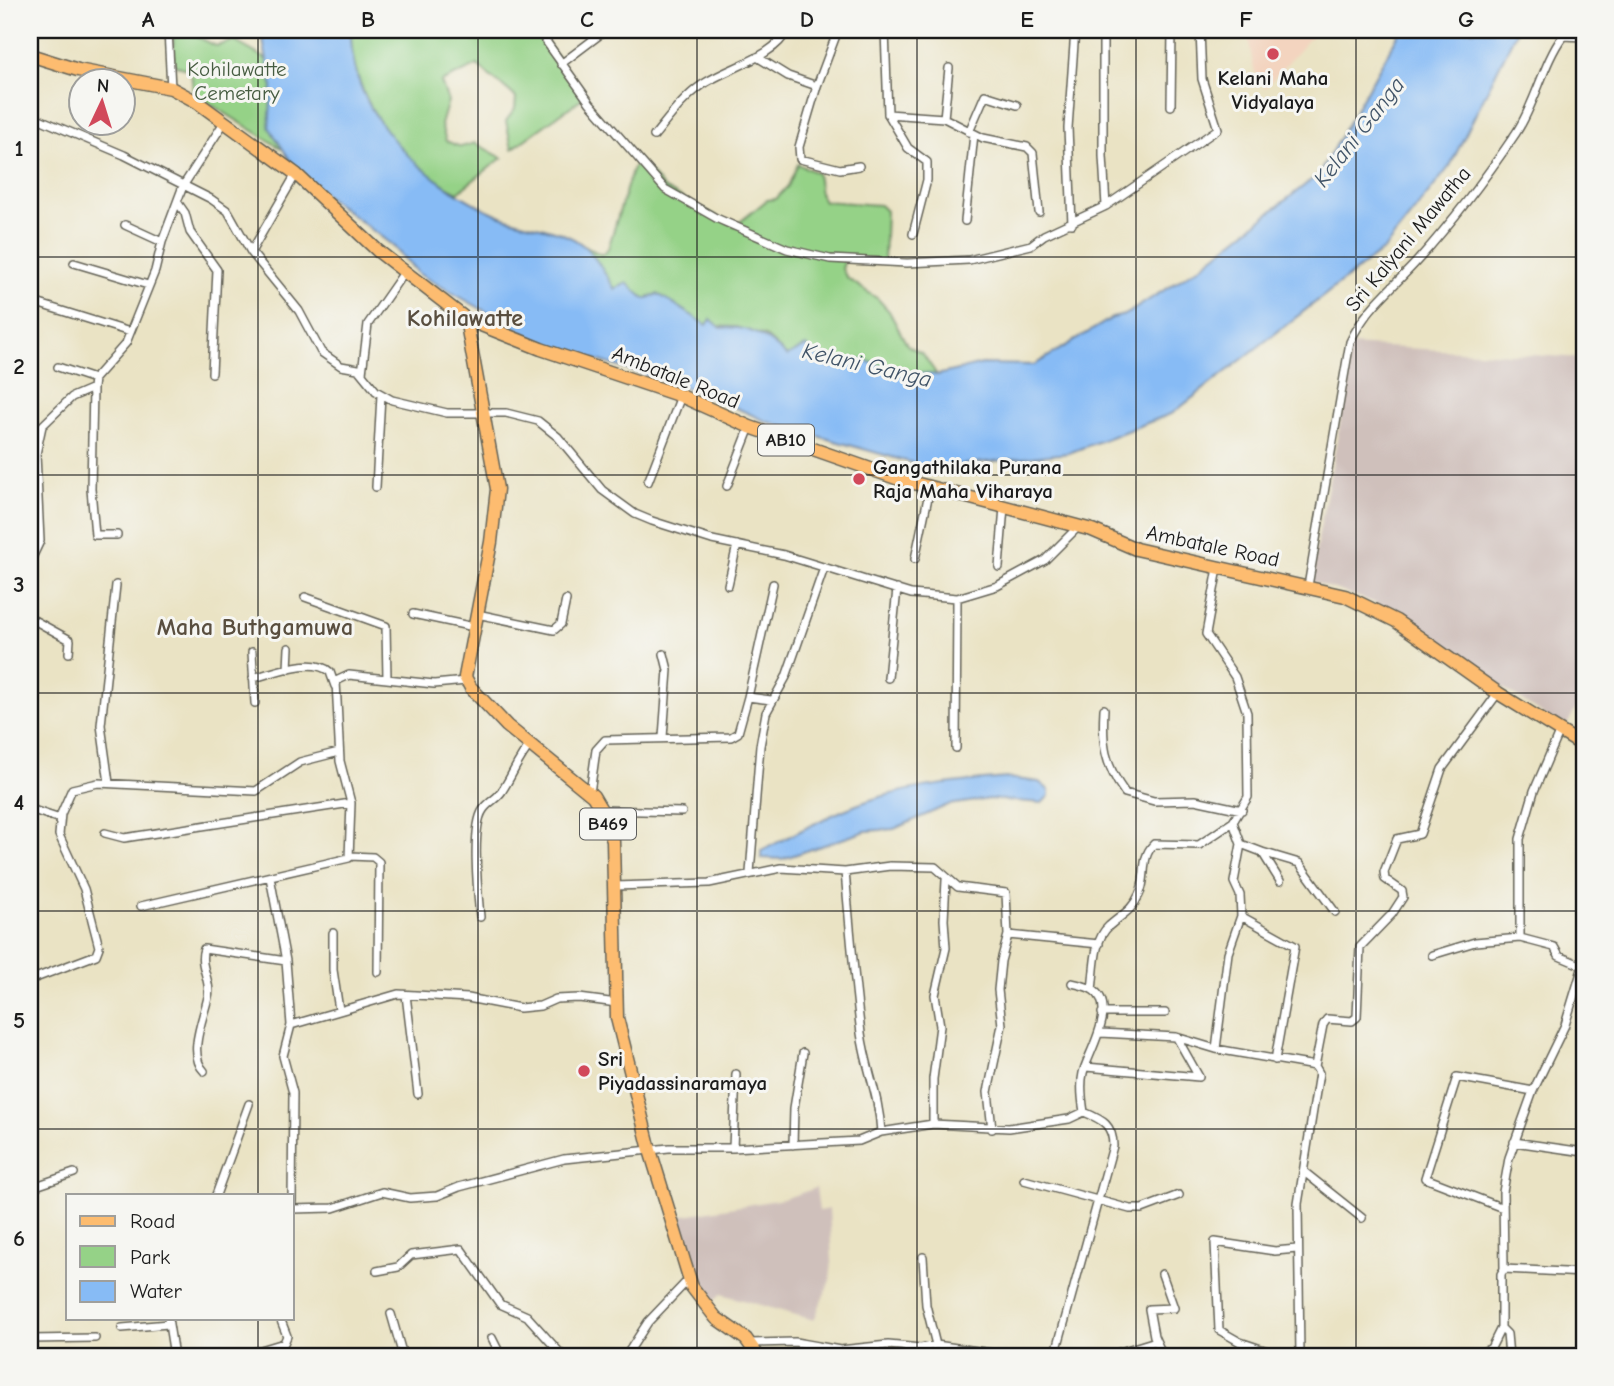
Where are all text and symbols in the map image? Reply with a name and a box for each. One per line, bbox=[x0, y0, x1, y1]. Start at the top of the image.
text: A bbox=[142, 6, 155, 33]
text: B bbox=[361, 6, 375, 33]
text: C bbox=[580, 6, 594, 33]
text: D bbox=[800, 6, 814, 33]
text: E bbox=[1020, 6, 1034, 33]
text: F bbox=[1239, 6, 1253, 33]
text: G bbox=[1458, 6, 1474, 33]
marker: Kelani Maha Vidyalaya bbox=[1265, 46, 1281, 62]
park label: Kohilawatte Cemetary bbox=[187, 57, 287, 105]
north arrow bbox=[66, 66, 136, 136]
place label: Kelani Maha Vidyalaya bbox=[1217, 66, 1329, 114]
water label: Kelani Ganga bbox=[1308, 72, 1410, 192]
text: N bbox=[96, 75, 110, 97]
text: 1 bbox=[14, 135, 24, 162]
street label: Sri Kalyani Mawatha bbox=[1340, 162, 1476, 316]
district label: Kohilawatte bbox=[407, 304, 523, 332]
water label: Kelani Ganga bbox=[800, 337, 934, 393]
street label: Ambatale Road bbox=[609, 341, 743, 413]
text: 2 bbox=[13, 353, 25, 380]
road number: AB10 bbox=[758, 424, 814, 456]
place label: Gangathilaka Purana Raja Maha Viharaya bbox=[873, 455, 1062, 503]
marker: Gangathilaka Purana Raja Maha Viharaya bbox=[851, 471, 867, 487]
street label: Ambatale Road bbox=[1144, 520, 1282, 572]
text: 3 bbox=[13, 571, 25, 598]
district label: Maha Buthgamuwa bbox=[157, 613, 353, 641]
text: 4 bbox=[14, 789, 25, 816]
road number: B469 bbox=[580, 808, 636, 839]
text: 5 bbox=[13, 1007, 25, 1034]
place label: Sri Piyadassinaramaya bbox=[598, 1047, 767, 1095]
marker: Sri Piyadassinaramaya bbox=[576, 1063, 592, 1079]
legend bbox=[66, 1194, 294, 1320]
text: Road bbox=[130, 1209, 175, 1233]
text: 6 bbox=[13, 1225, 25, 1252]
text: Park bbox=[130, 1245, 170, 1269]
text: Water bbox=[130, 1279, 183, 1303]

